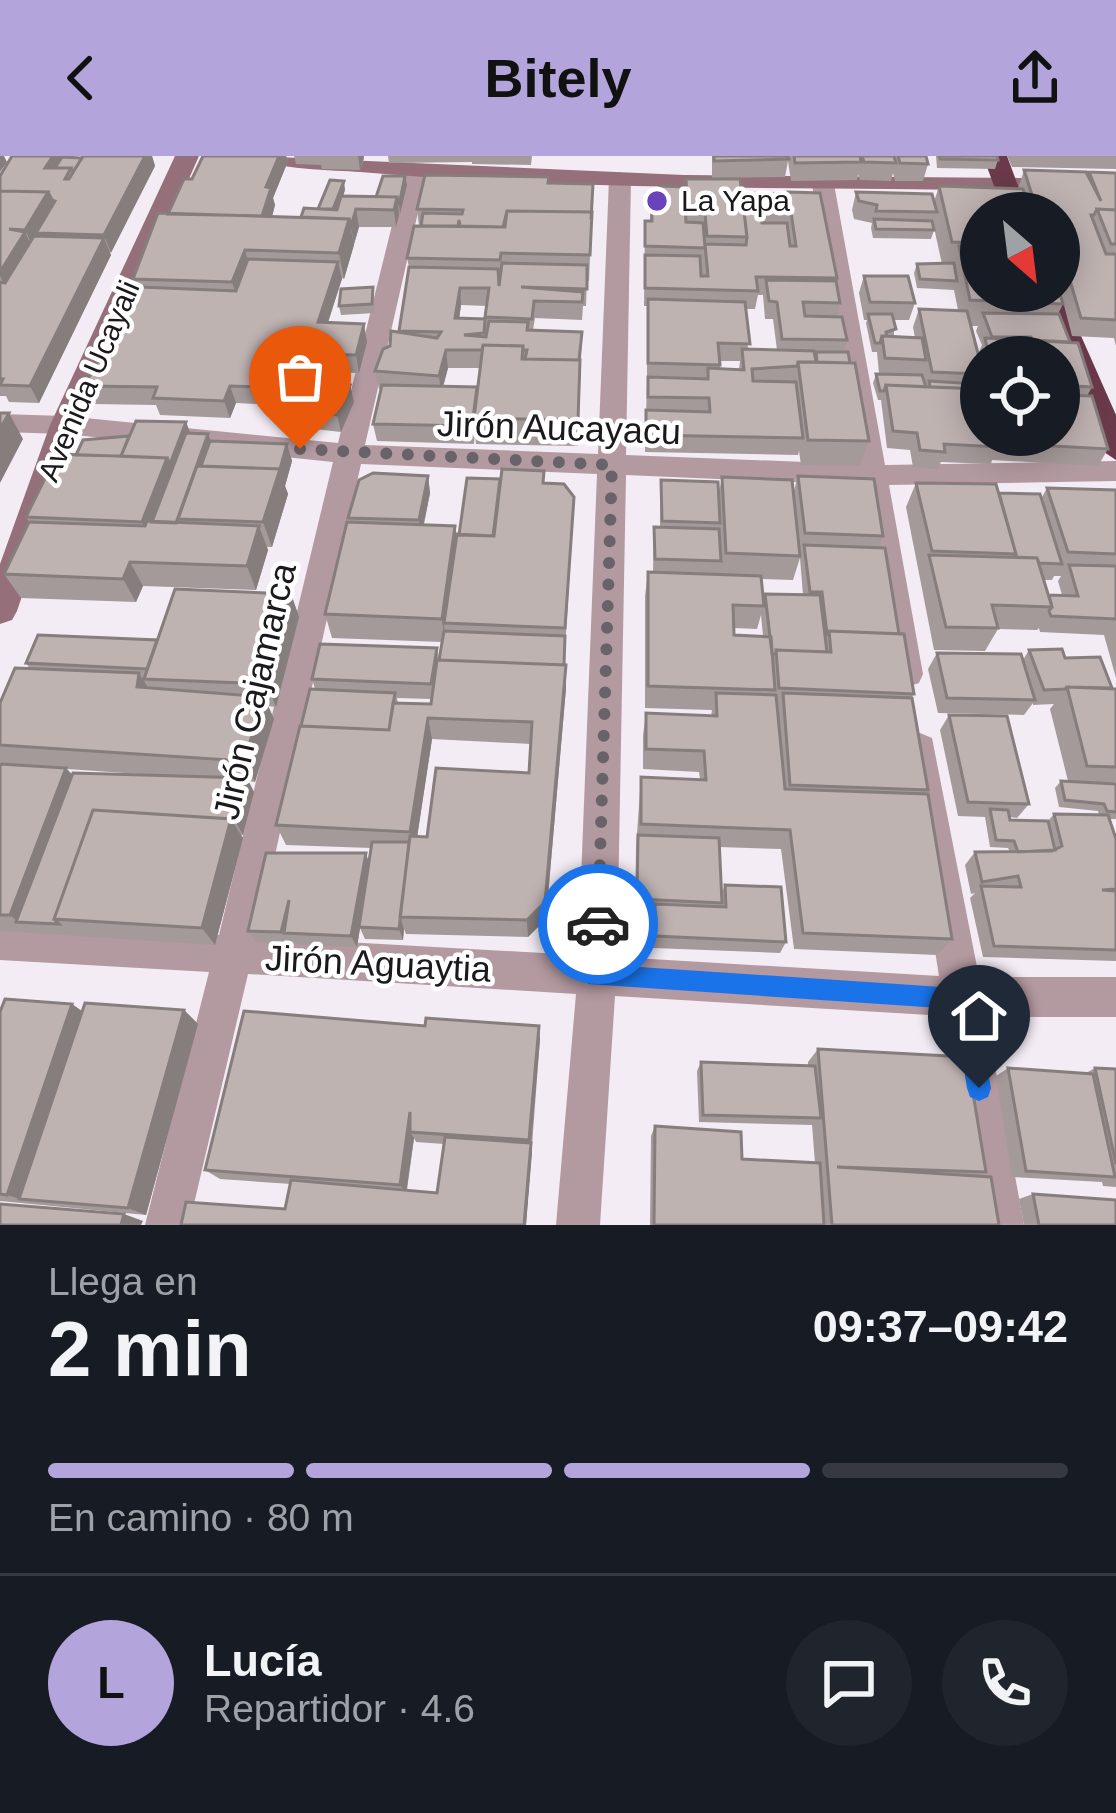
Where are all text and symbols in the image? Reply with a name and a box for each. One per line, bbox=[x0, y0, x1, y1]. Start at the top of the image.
icon: back bbox=[48, 45, 114, 111]
icon: share bbox=[1002, 45, 1068, 111]
text: Bitely bbox=[484, 48, 632, 108]
place label: La Yapa bbox=[681, 184, 790, 217]
marker: La Yapa bbox=[644, 188, 670, 214]
north arrow bbox=[960, 192, 1080, 312]
map controls bbox=[960, 192, 1080, 456]
street label: Avenida Ucayali bbox=[31, 276, 146, 486]
pin bbox=[249, 326, 351, 449]
button: locate bbox=[960, 336, 1080, 456]
icon: bag bbox=[267, 344, 333, 410]
street label: Jirón Aucayacu bbox=[436, 403, 682, 452]
street label: Jirón Cajamarca bbox=[205, 558, 304, 823]
courier bbox=[538, 864, 658, 984]
icon: car bbox=[565, 891, 631, 957]
street label: Jirón Aguaytia bbox=[264, 937, 493, 990]
pin bbox=[928, 965, 1030, 1088]
icon: home bbox=[946, 983, 1012, 1049]
text: Llega en bbox=[48, 1260, 198, 1303]
text: 09:37–09:42 bbox=[813, 1301, 1068, 1352]
text: 2 min bbox=[48, 1305, 252, 1393]
text: En camino · 80 m bbox=[48, 1496, 354, 1539]
button: chat bbox=[786, 1620, 912, 1746]
button: phone bbox=[942, 1620, 1068, 1746]
text: Lucía bbox=[204, 1635, 322, 1686]
text: L bbox=[97, 1657, 125, 1708]
text: Repartidor · 4.6 bbox=[204, 1687, 475, 1730]

